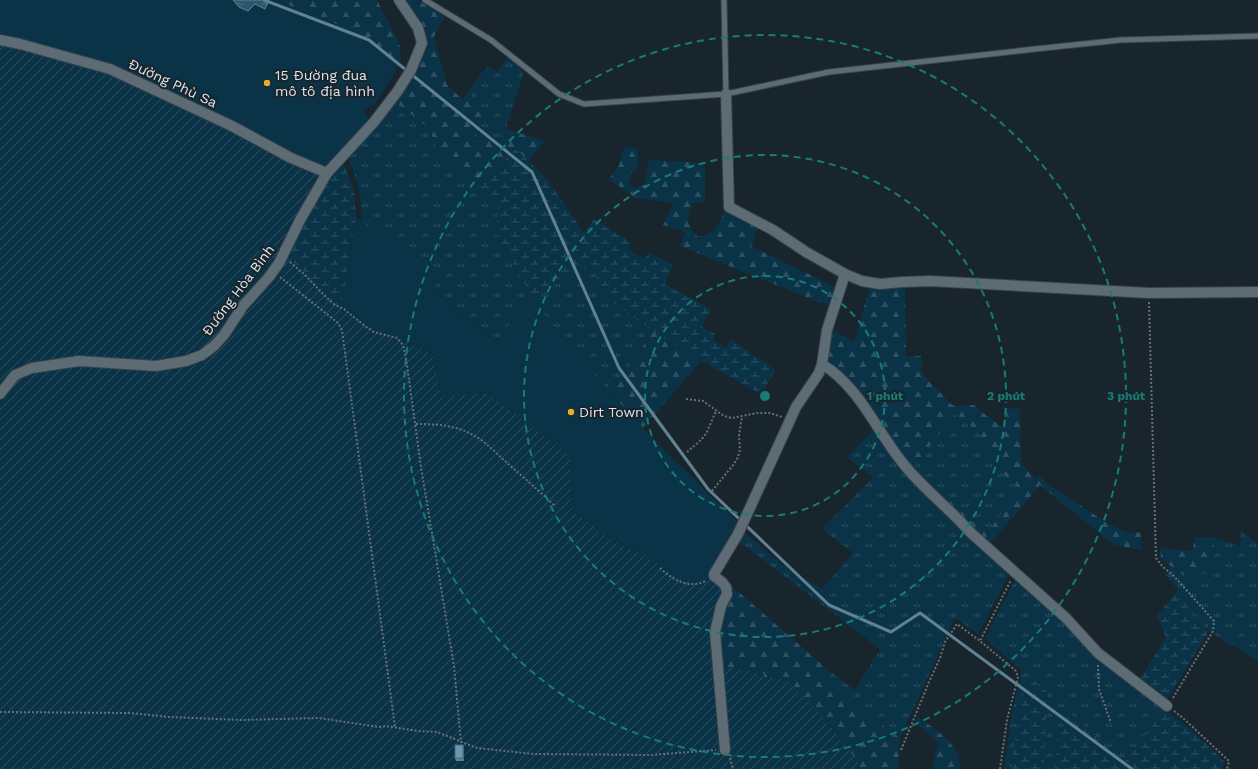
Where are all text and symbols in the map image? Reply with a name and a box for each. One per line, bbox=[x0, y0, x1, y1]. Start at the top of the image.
street label: Đường Phù Sa bbox=[126, 56, 220, 110]
place label: 15 Đường đua mô tô địa hình bbox=[275, 67, 375, 99]
marker: 15 Đường đua mô tô địa hình bbox=[262, 78, 272, 88]
street label: Đường Hòa Bình bbox=[199, 242, 277, 338]
centre of rings bbox=[758, 389, 772, 403]
text: 1 phút bbox=[867, 389, 904, 403]
text: 2 phút bbox=[987, 389, 1026, 403]
text: 3 phút bbox=[1107, 389, 1146, 403]
place label: Dirt Town bbox=[579, 404, 644, 420]
marker: Dirt Town bbox=[566, 407, 576, 417]

